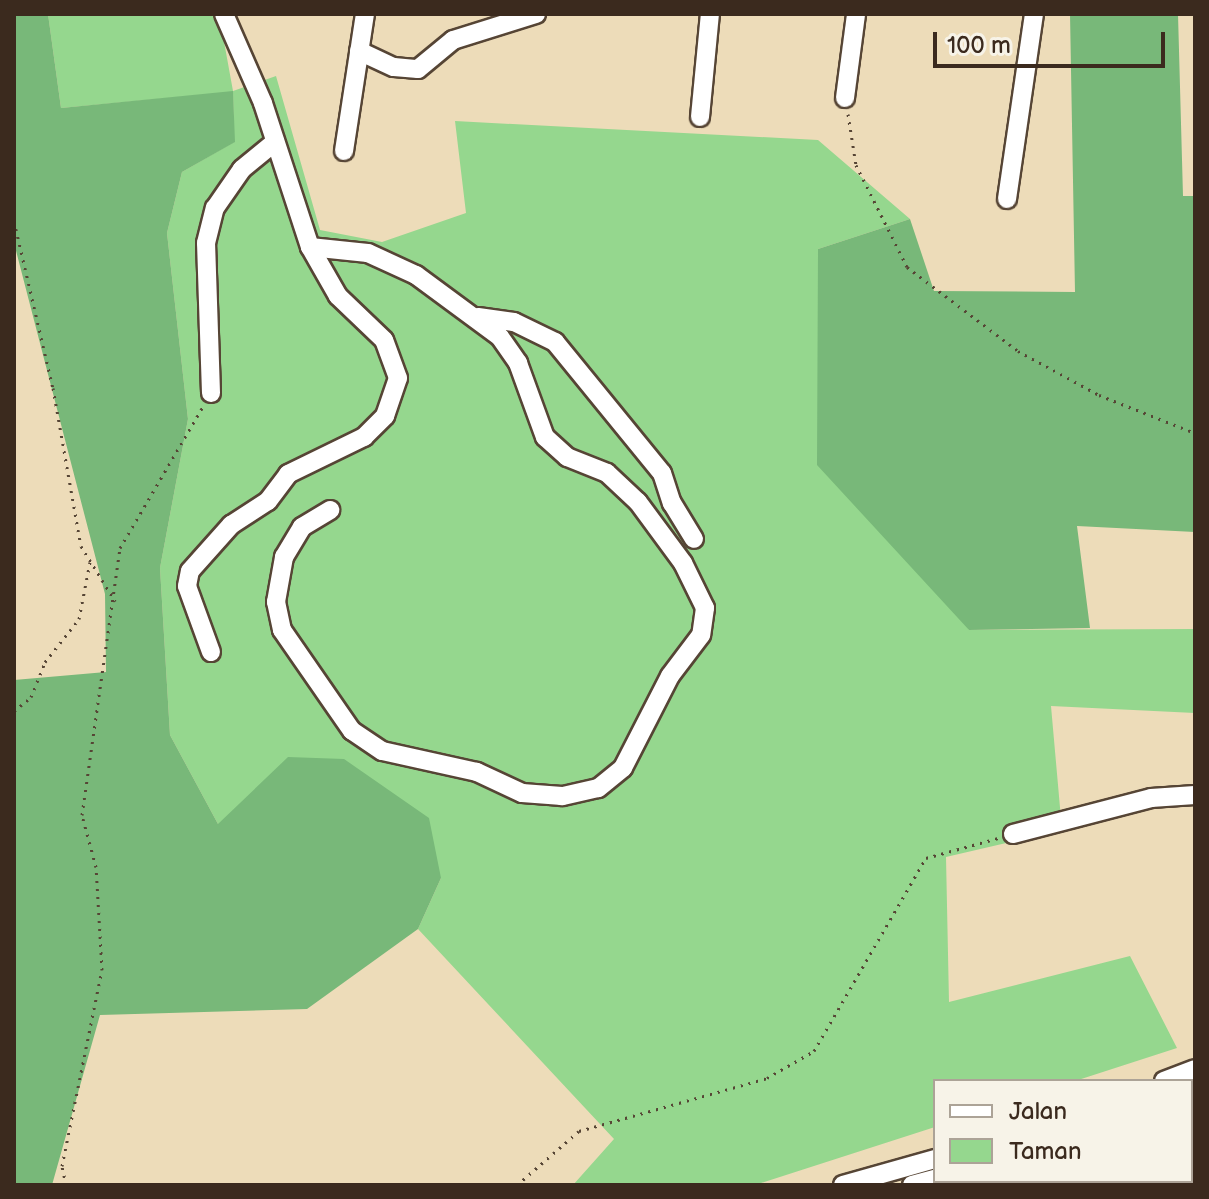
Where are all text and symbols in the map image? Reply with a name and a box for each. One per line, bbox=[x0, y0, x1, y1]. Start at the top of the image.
scale bar bbox=[937, 16, 1169, 66]
text: 100 m bbox=[947, 31, 1011, 60]
legend bbox=[933, 1079, 1193, 1183]
text: Jalan bbox=[1009, 1097, 1067, 1126]
text: Taman bbox=[1009, 1137, 1081, 1166]

